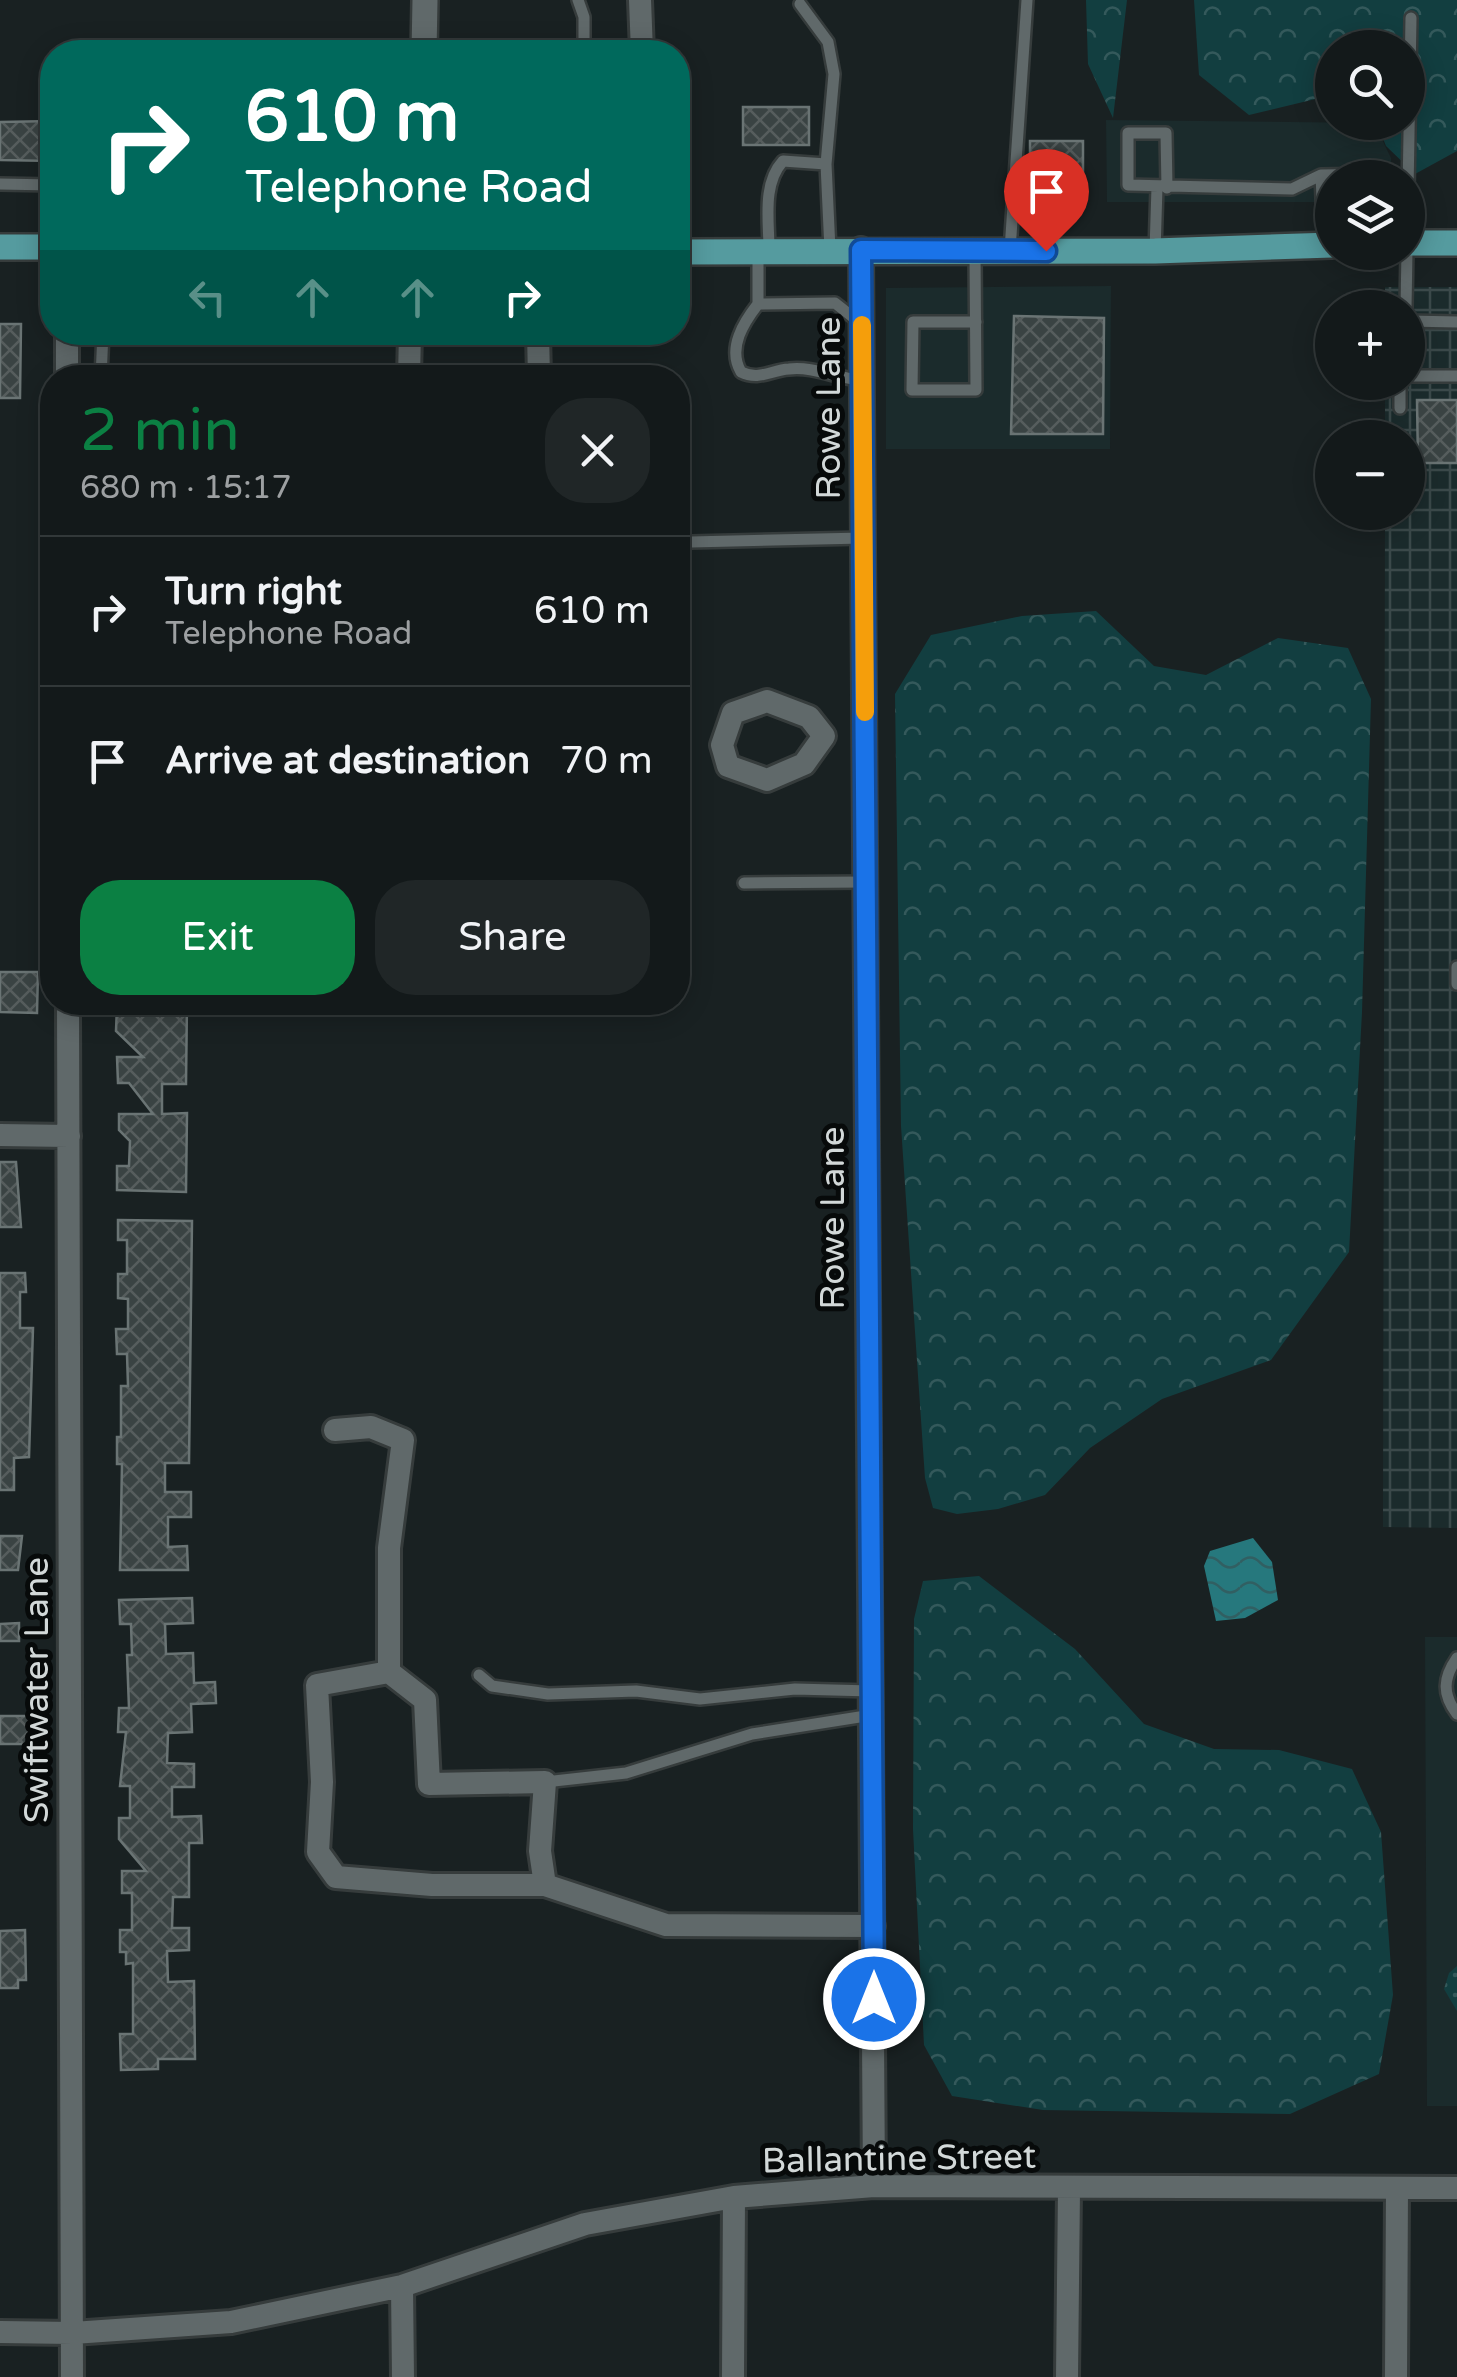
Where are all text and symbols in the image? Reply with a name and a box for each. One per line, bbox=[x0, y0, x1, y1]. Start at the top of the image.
map controls bbox=[1315, 30, 1425, 530]
button: search bbox=[1315, 30, 1425, 140]
text: 610 m bbox=[245, 76, 459, 160]
icon: right bbox=[80, 80, 210, 210]
pin bbox=[1004, 149, 1089, 252]
button: layers bbox=[1315, 160, 1425, 270]
text: Telephone Road bbox=[245, 161, 593, 215]
icon: arrive bbox=[1019, 164, 1074, 219]
icon: left bbox=[180, 270, 235, 325]
icon: ahead bbox=[285, 270, 340, 325]
icon: ahead bbox=[390, 270, 445, 325]
icon: right bbox=[495, 270, 550, 325]
button: + bbox=[1315, 290, 1425, 400]
street label: Rowe Lane bbox=[808, 316, 850, 500]
text: 2 min bbox=[80, 395, 240, 467]
button: close bbox=[545, 398, 650, 503]
button: − bbox=[1315, 420, 1425, 530]
text: 680 m · 15:17 bbox=[80, 469, 292, 507]
text: Turn right bbox=[165, 569, 342, 615]
icon: right bbox=[80, 584, 135, 639]
text: 610 m bbox=[534, 588, 650, 634]
text: Telephone Road bbox=[165, 615, 412, 653]
icon: arrive bbox=[80, 734, 135, 789]
text: Arrive at destination bbox=[165, 738, 530, 784]
text: 70 m bbox=[560, 738, 653, 784]
button: Exit bbox=[80, 880, 355, 995]
button: Share bbox=[375, 880, 650, 995]
street label: Rowe Lane bbox=[812, 1126, 854, 1310]
street label: Swiftwater Lane bbox=[16, 1557, 58, 1823]
position arrow bbox=[822, 1947, 926, 2051]
street label: Ballantine Street bbox=[762, 2136, 1036, 2182]

